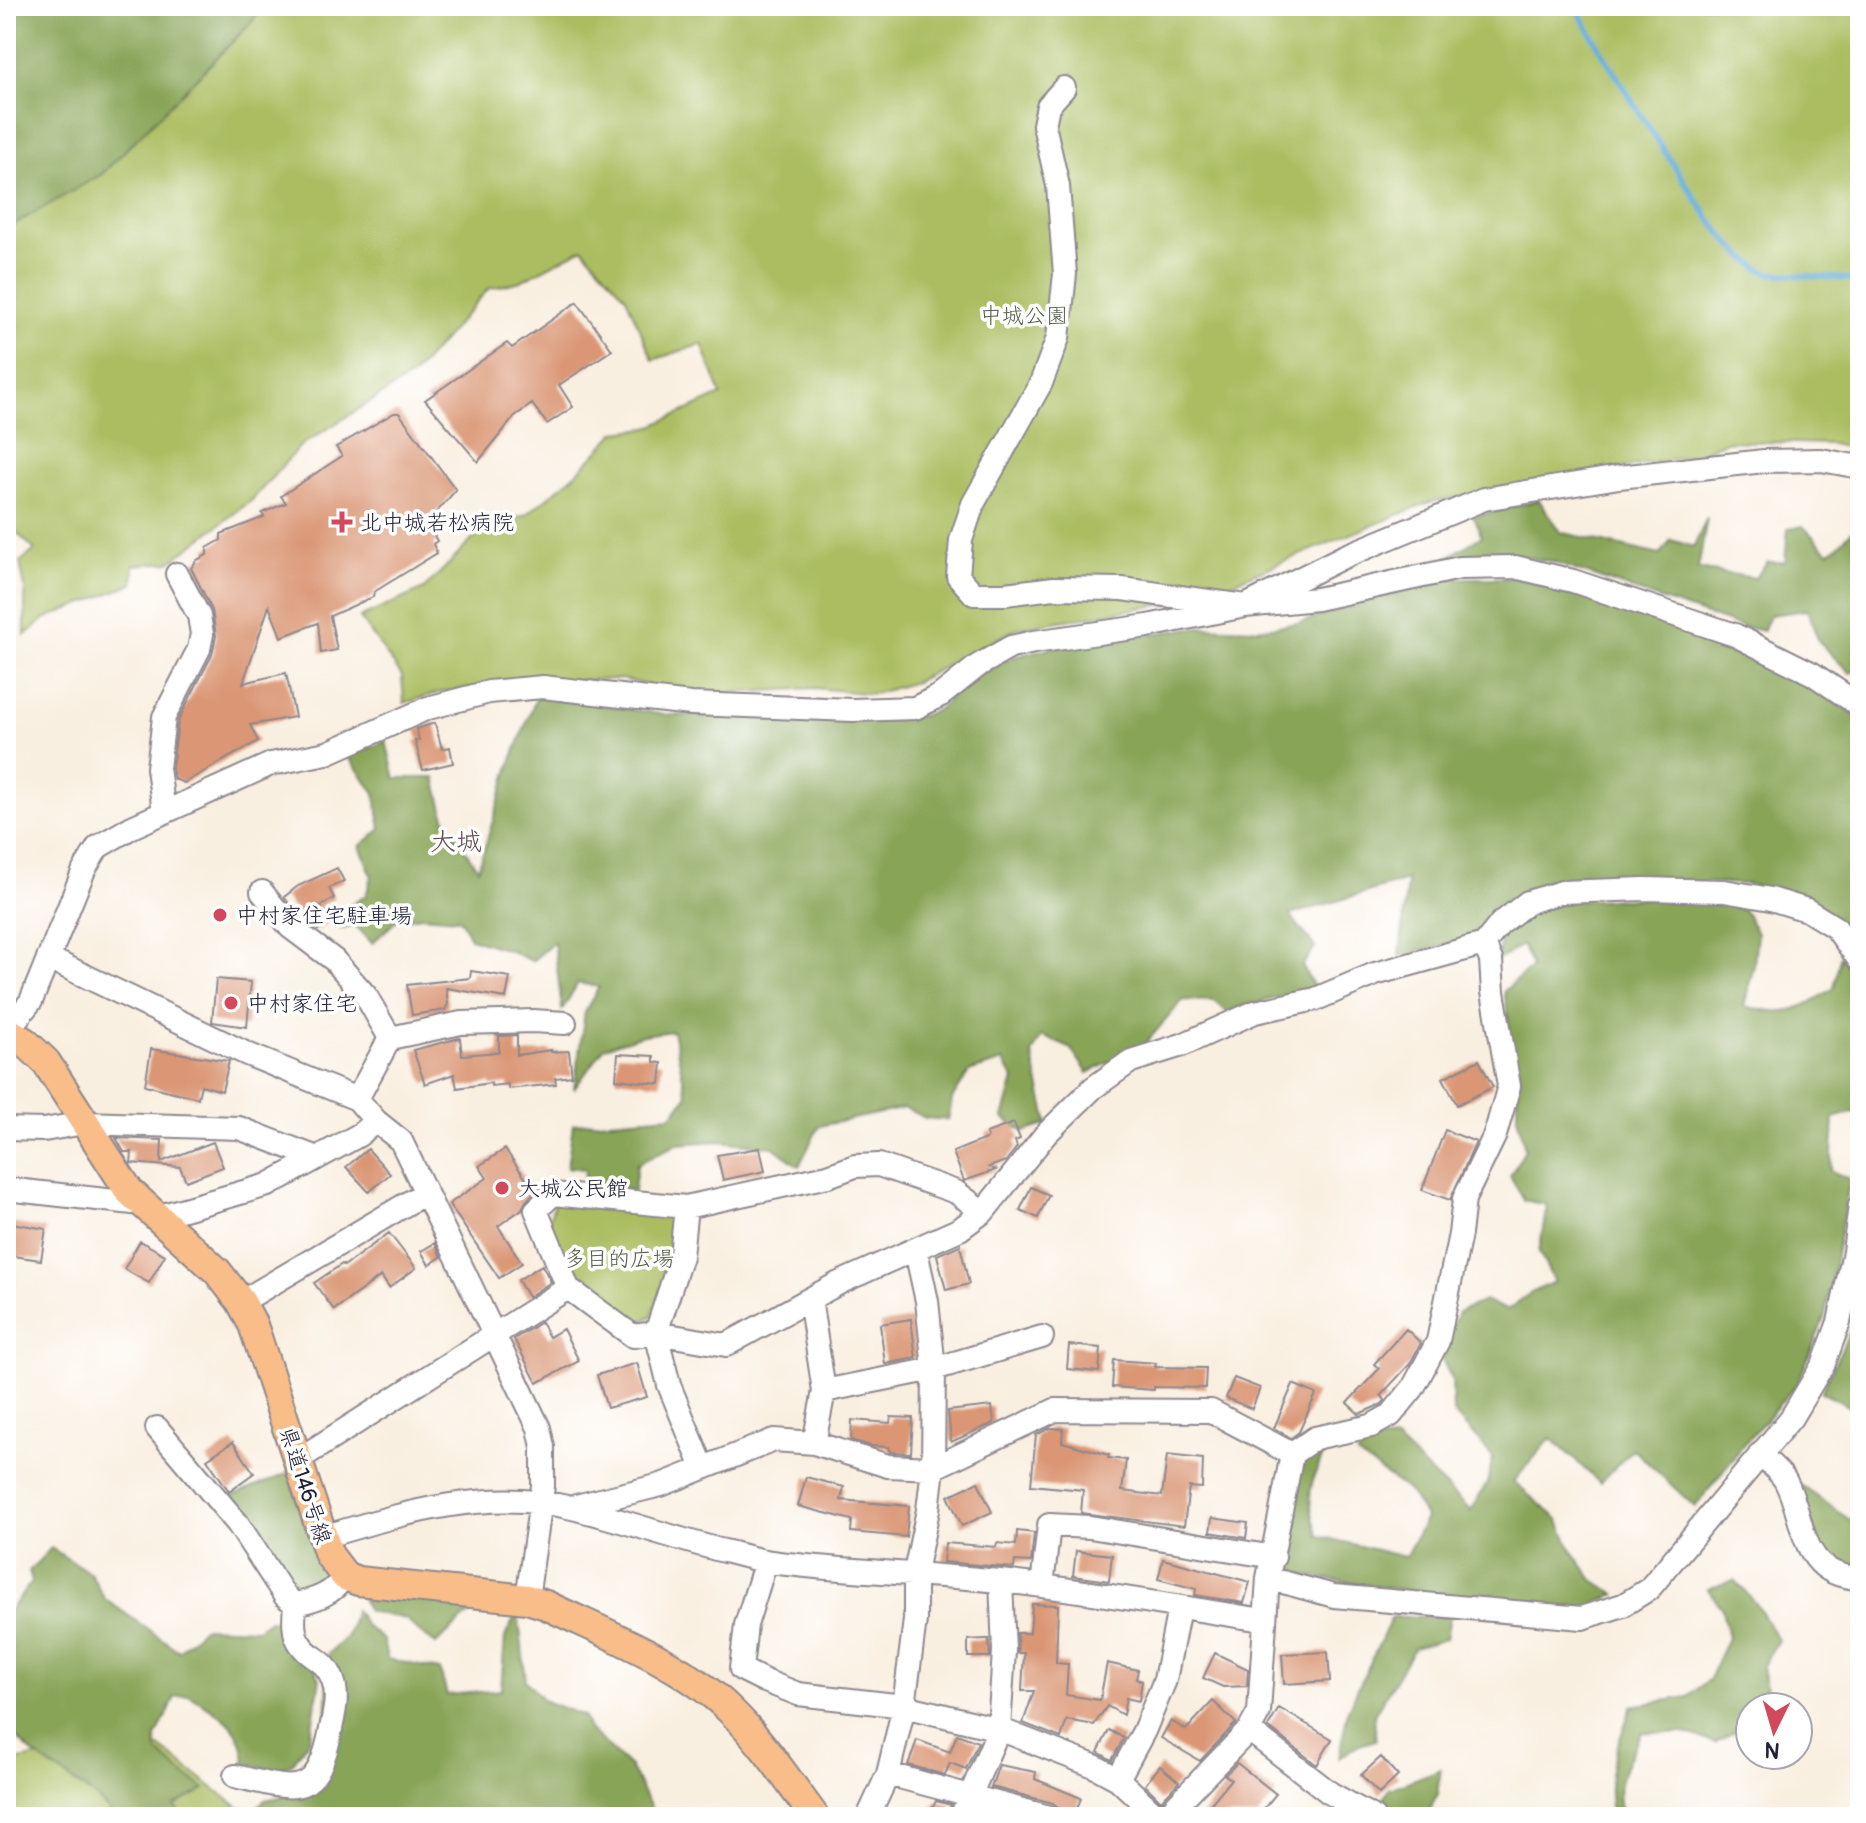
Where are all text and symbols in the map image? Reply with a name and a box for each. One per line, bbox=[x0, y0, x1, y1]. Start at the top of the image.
park label: 中城公園 bbox=[980, 302, 1068, 330]
place label: 北中城若松病院 bbox=[360, 509, 514, 537]
marker: 北中城若松病院 bbox=[331, 511, 353, 533]
district label: 大城 bbox=[430, 826, 482, 858]
place label: 中村家住宅駐車場 bbox=[236, 902, 412, 930]
marker: 中村家住宅駐車場 bbox=[211, 906, 229, 924]
place label: 中村家住宅 bbox=[247, 990, 357, 1018]
marker: 中村家住宅 bbox=[222, 994, 240, 1012]
place label: 大城公民館 bbox=[518, 1175, 628, 1203]
marker: 大城公民館 bbox=[493, 1179, 511, 1197]
park label: 多目的広場 bbox=[564, 1245, 674, 1273]
street label: 県道146号線 bbox=[273, 1423, 337, 1548]
north arrow bbox=[1734, 1691, 1814, 1771]
text: N bbox=[1764, 1735, 1781, 1765]

